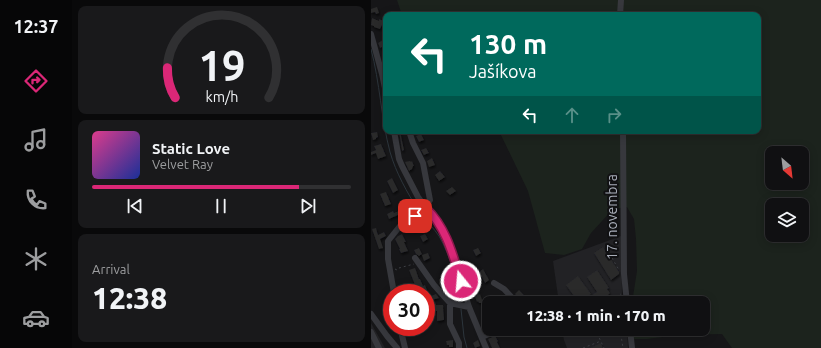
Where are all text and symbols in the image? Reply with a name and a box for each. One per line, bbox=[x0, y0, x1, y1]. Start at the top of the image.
text: 12:37 bbox=[13, 16, 59, 36]
icon: left bbox=[403, 28, 455, 80]
text: 130 m bbox=[469, 28, 547, 59]
text: 19 bbox=[198, 42, 245, 89]
text: Jašíkova bbox=[469, 61, 537, 81]
icon: directions bbox=[22, 67, 50, 95]
text: km/h bbox=[205, 89, 238, 105]
icon: left bbox=[519, 104, 541, 126]
icon: ahead bbox=[561, 104, 583, 126]
icon: right bbox=[603, 104, 625, 126]
icon: music bbox=[22, 126, 50, 154]
text: Static Love bbox=[152, 140, 230, 157]
north arrow bbox=[765, 146, 809, 190]
map controls bbox=[765, 146, 809, 242]
text: Velvet Ray bbox=[152, 157, 213, 171]
street label: 17. novembra bbox=[604, 174, 620, 260]
icon: phone bbox=[22, 186, 50, 214]
icon: previous bbox=[124, 195, 146, 217]
icon: pause bbox=[210, 195, 232, 217]
icon: next bbox=[297, 195, 319, 217]
button: layers bbox=[765, 198, 809, 242]
pin bbox=[398, 199, 432, 233]
icon: arrive bbox=[404, 205, 426, 227]
icon: climate bbox=[22, 245, 50, 273]
position arrow bbox=[440, 260, 482, 302]
text: Arrival bbox=[92, 262, 130, 276]
text: 12:38 bbox=[92, 281, 167, 315]
speed limit sign: 30 bbox=[383, 284, 435, 336]
icon: car bbox=[22, 304, 50, 332]
text: 12:38 · 1 min · 170 m bbox=[526, 307, 666, 324]

